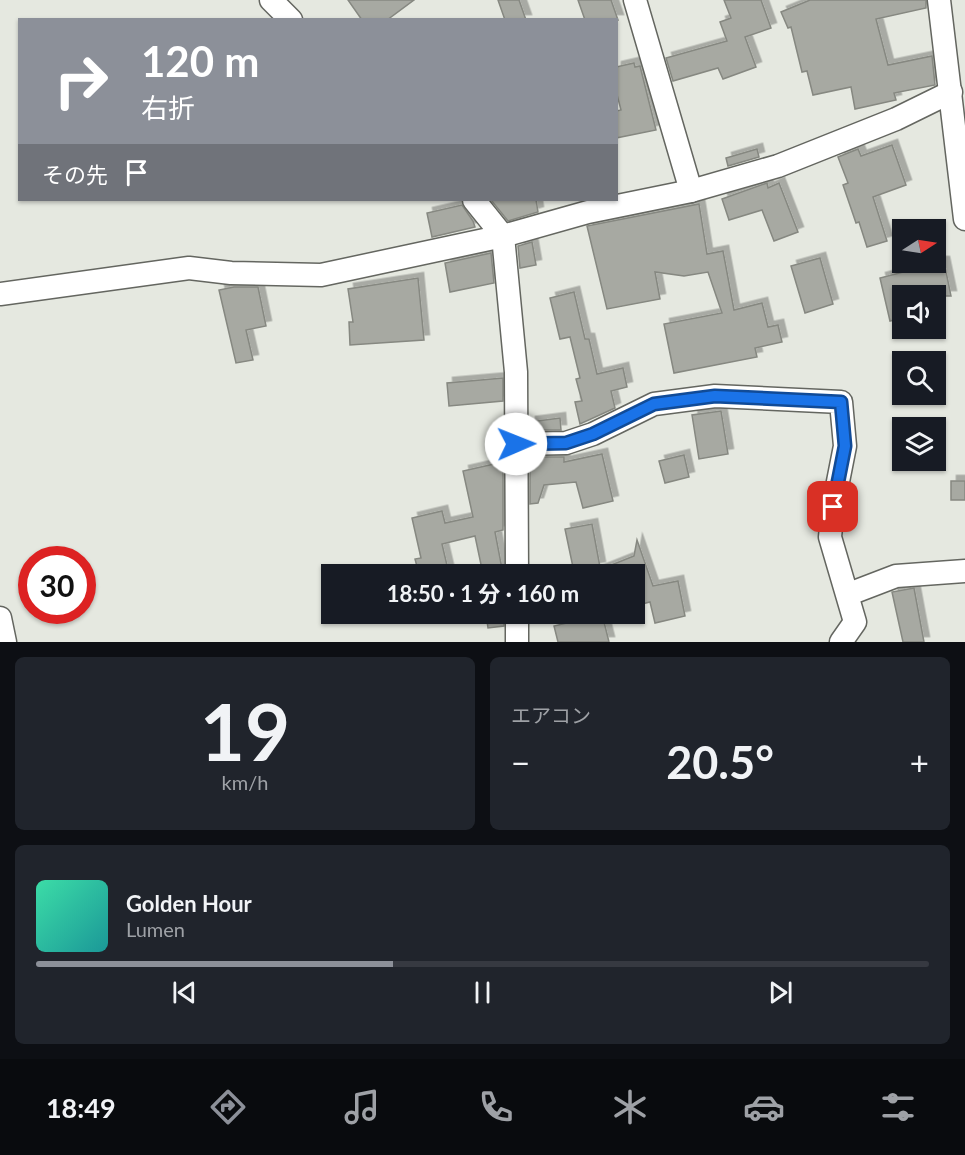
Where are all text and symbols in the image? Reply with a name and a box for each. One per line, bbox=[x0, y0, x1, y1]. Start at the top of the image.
text: 120 m bbox=[141, 36, 259, 86]
icon: right bbox=[42, 42, 120, 120]
text: 右折 bbox=[141, 91, 195, 124]
icon: arrive bbox=[120, 156, 153, 189]
text: その先 bbox=[42, 161, 108, 188]
north arrow bbox=[892, 219, 946, 273]
map controls bbox=[892, 219, 946, 471]
button: sound bbox=[892, 285, 946, 339]
button: search bbox=[892, 351, 946, 405]
position arrow bbox=[484, 412, 548, 476]
button: layers bbox=[892, 417, 946, 471]
pin bbox=[807, 481, 858, 532]
icon: arrive bbox=[816, 490, 849, 523]
speed limit sign: 30 bbox=[18, 546, 96, 624]
text: 18:50 · 1 分 · 160 m bbox=[387, 580, 579, 607]
text: 19 bbox=[200, 684, 290, 778]
text: エアコン bbox=[511, 703, 591, 727]
text: 20.5° bbox=[666, 735, 774, 789]
text: − bbox=[511, 742, 530, 782]
text: + bbox=[910, 742, 929, 782]
text: km/h bbox=[222, 770, 268, 794]
text: Golden Hour bbox=[126, 890, 252, 917]
text: Lumen bbox=[126, 917, 185, 941]
icon: previous bbox=[168, 976, 201, 1009]
icon: pause bbox=[466, 976, 499, 1009]
icon: next bbox=[764, 976, 797, 1009]
icon: directions bbox=[207, 1086, 249, 1128]
icon: music bbox=[341, 1086, 383, 1128]
icon: phone bbox=[475, 1086, 517, 1128]
icon: climate bbox=[609, 1086, 651, 1128]
icon: car bbox=[743, 1086, 785, 1128]
icon: filters bbox=[877, 1086, 919, 1128]
text: 18:49 bbox=[46, 1091, 116, 1124]

